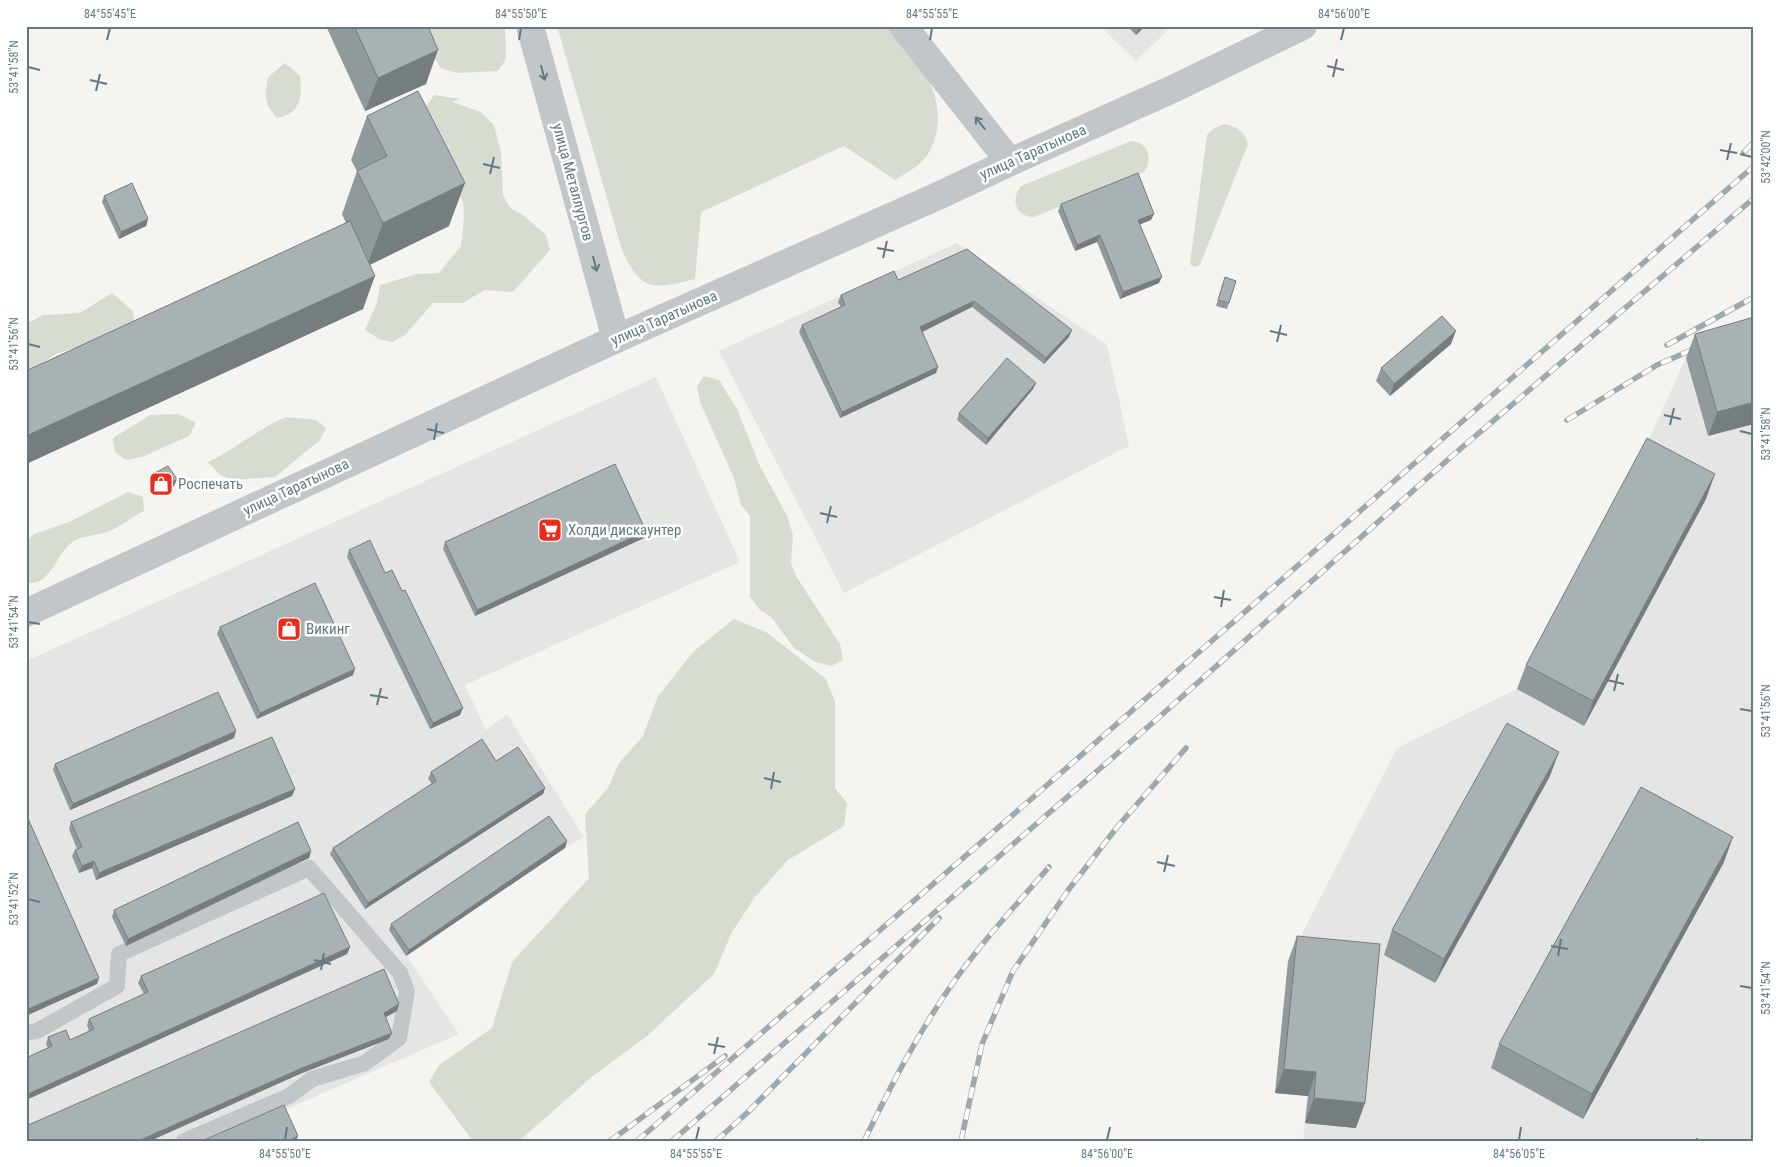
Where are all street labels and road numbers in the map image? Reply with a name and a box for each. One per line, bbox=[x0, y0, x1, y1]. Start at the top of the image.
street label: улица Таратынова bbox=[977, 120, 1089, 184]
street label: улица Металлургов bbox=[549, 121, 597, 243]
street label: улица Таратынова bbox=[608, 286, 720, 350]
street label: улица Таратынова bbox=[240, 455, 352, 519]

